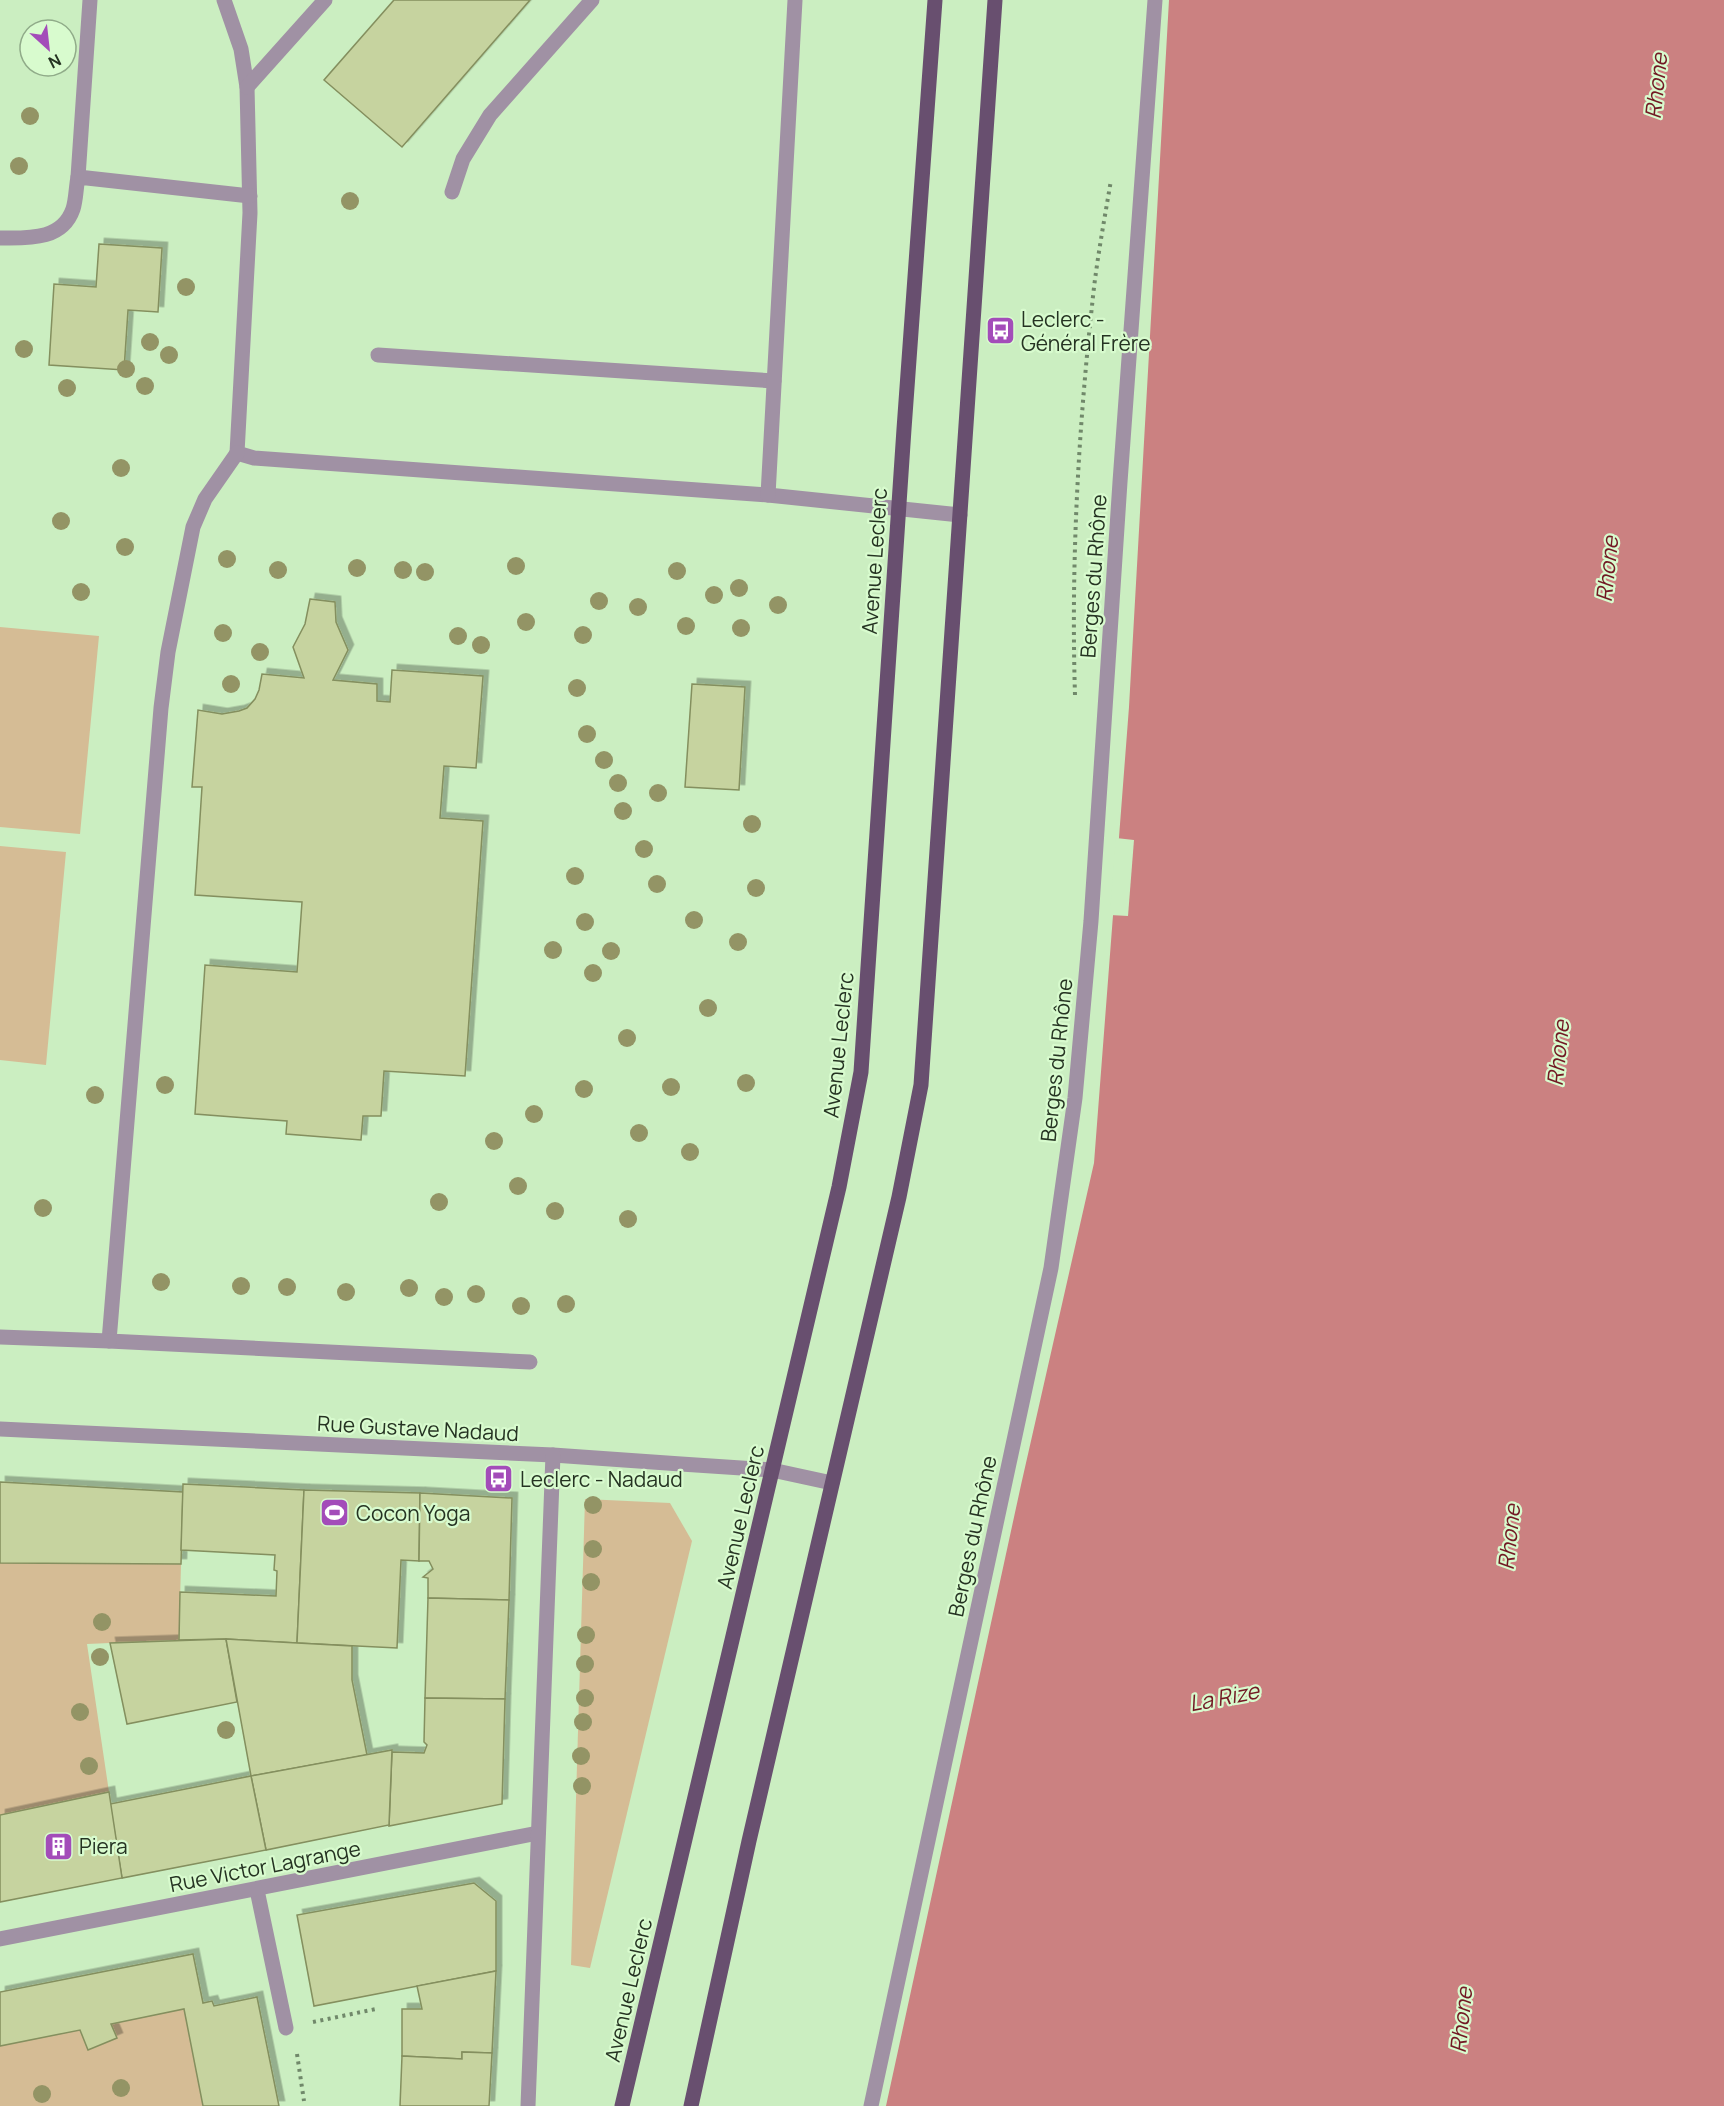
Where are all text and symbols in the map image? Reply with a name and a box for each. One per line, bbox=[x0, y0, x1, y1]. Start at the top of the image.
north arrow bbox=[18, 18, 78, 78]
text: N bbox=[45, 49, 65, 74]
water label: Rhone bbox=[1638, 51, 1674, 120]
place label: Leclerc - Général Frère bbox=[1021, 305, 1151, 357]
bus stop icon: Leclerc - Général Frère bbox=[984, 315, 1016, 347]
street label: Avenue Leclerc bbox=[855, 487, 893, 635]
street label: Berges du Rhône bbox=[1073, 493, 1113, 659]
water label: Rhone bbox=[1589, 534, 1625, 603]
street label: Avenue Leclerc bbox=[816, 971, 860, 1119]
street label: Berges du Rhône bbox=[1033, 977, 1079, 1143]
water label: Rhone bbox=[1540, 1018, 1576, 1087]
street label: Rue Gustave Nadaud bbox=[316, 1409, 520, 1447]
street label: Avenue Leclerc bbox=[710, 1442, 770, 1592]
street label: Berges du Rhône bbox=[941, 1453, 1003, 1619]
bus stop icon: Leclerc - Nadaud bbox=[483, 1463, 515, 1495]
place label: Leclerc - Nadaud bbox=[520, 1465, 683, 1493]
sports icon: Cocon Yoga bbox=[319, 1497, 351, 1529]
place label: Cocon Yoga bbox=[356, 1499, 470, 1527]
water label: Rhone bbox=[1491, 1502, 1527, 1571]
water label: La Rize bbox=[1187, 1675, 1263, 1718]
building icon: Piera bbox=[42, 1830, 74, 1862]
place label: Piera bbox=[79, 1832, 128, 1860]
street label: Rue Victor Lagrange bbox=[167, 1834, 363, 1898]
street label: Avenue Leclerc bbox=[598, 1915, 658, 2065]
water label: Rhone bbox=[1443, 1985, 1479, 2054]

